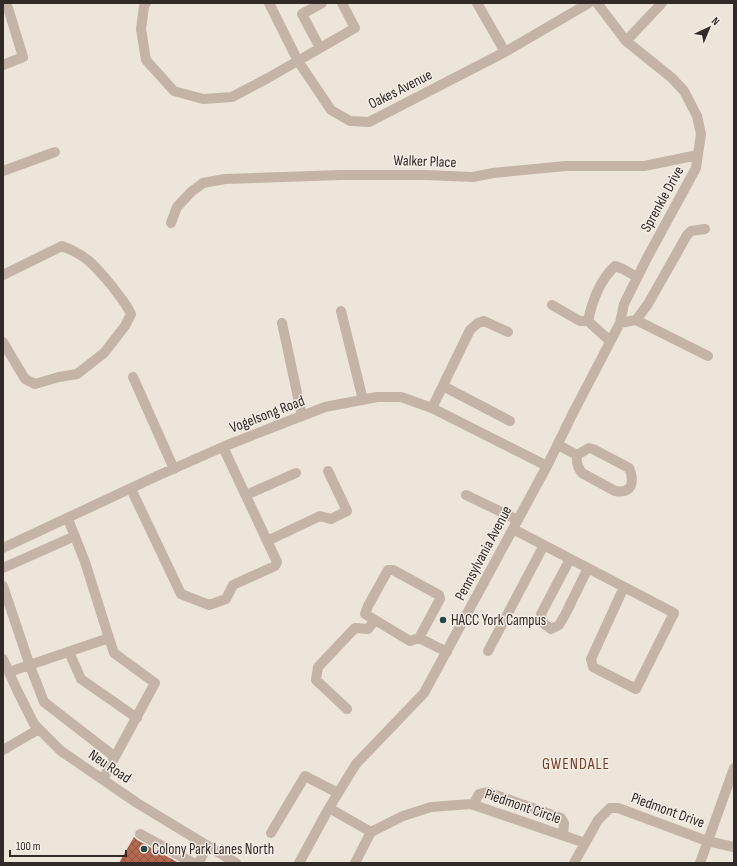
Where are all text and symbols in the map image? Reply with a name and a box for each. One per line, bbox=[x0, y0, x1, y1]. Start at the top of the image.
north arrow bbox=[689, 8, 729, 48]
text: N bbox=[709, 14, 722, 28]
street label: Oakes Avenue bbox=[365, 65, 435, 114]
street label: Walker Place bbox=[393, 151, 457, 172]
street label: Sprenkle Drive bbox=[637, 163, 688, 235]
street label: Vogelsong Road bbox=[227, 392, 307, 437]
street label: Pennsylvania Avenue bbox=[451, 503, 516, 604]
place label: HACC York Campus bbox=[451, 611, 546, 630]
marker: HACC York Campus bbox=[438, 615, 448, 625]
street label: Neu Road bbox=[85, 745, 135, 788]
district label: GWENDALE bbox=[542, 755, 610, 774]
street label: Piedmont Circle bbox=[482, 785, 564, 828]
street label: Piedmont Drive bbox=[628, 788, 707, 833]
scale bar bbox=[10, 832, 126, 858]
text: 100 m bbox=[16, 839, 41, 854]
place label: Colony Park Lanes North bbox=[152, 840, 274, 859]
marker: Colony Park Lanes North bbox=[139, 844, 149, 854]

